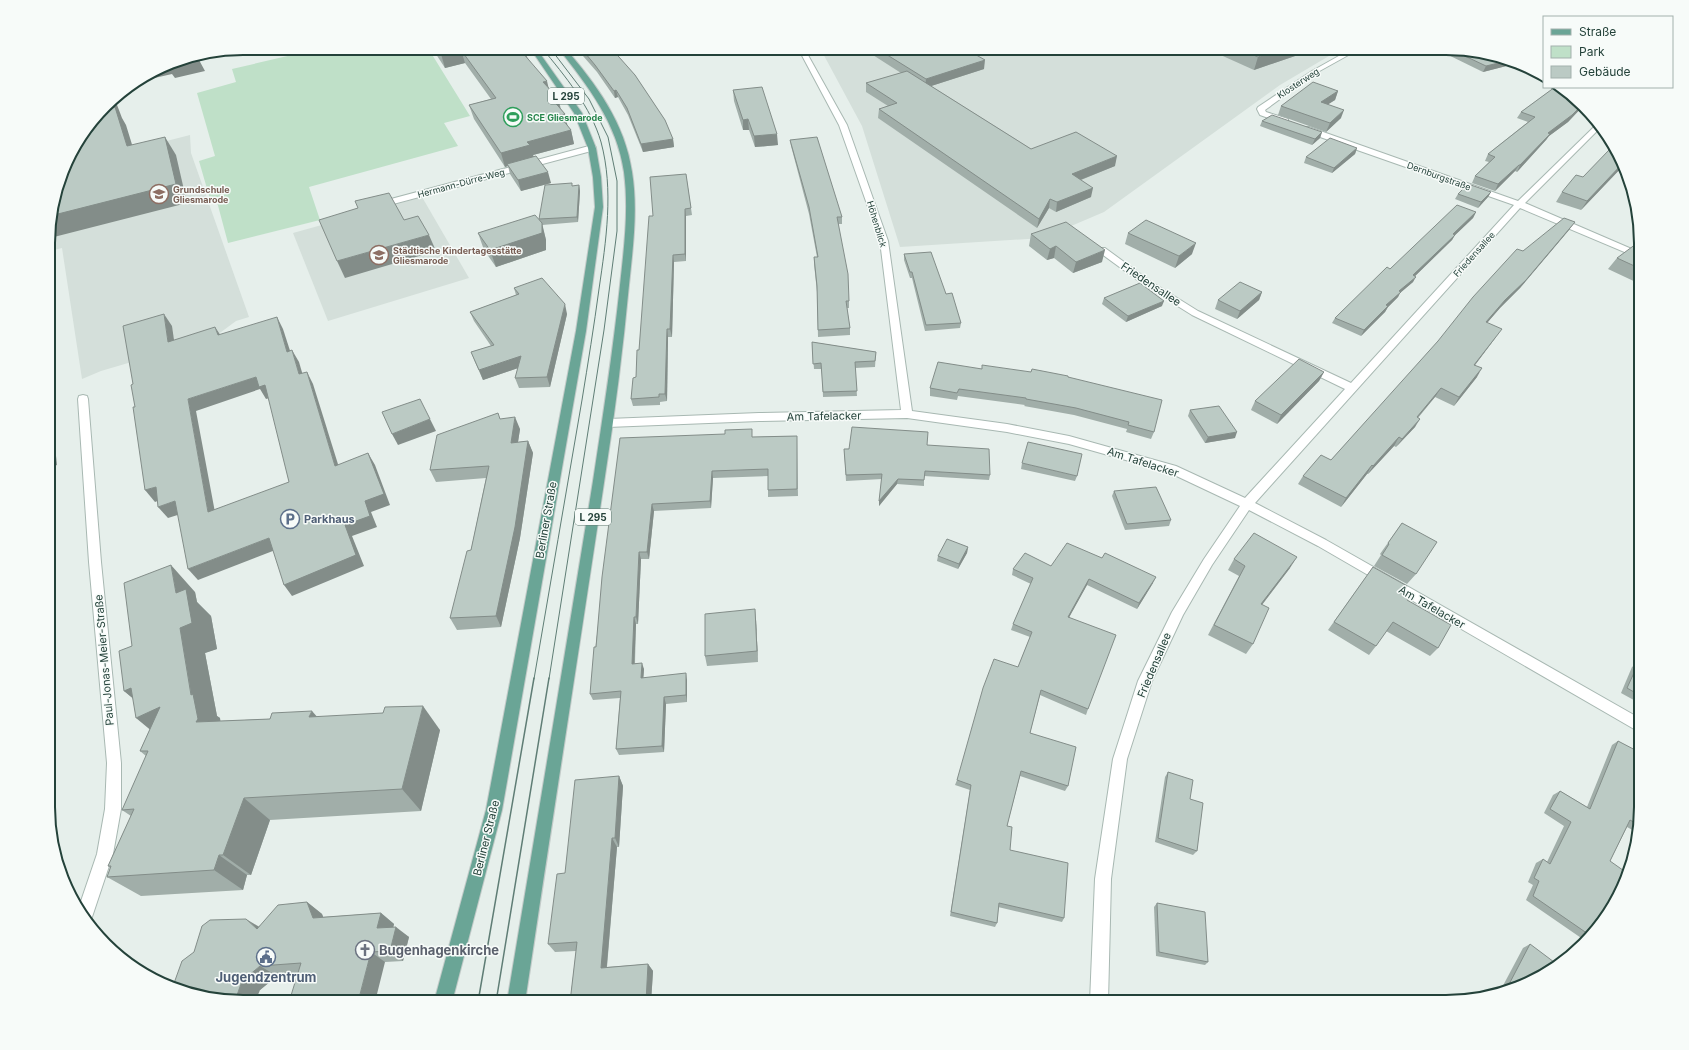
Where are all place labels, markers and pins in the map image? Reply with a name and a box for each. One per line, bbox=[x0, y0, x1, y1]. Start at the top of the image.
sports icon: SCE Gliesmarode bbox=[502, 106, 524, 128]
place label: SCE Gliesmarode bbox=[527, 112, 603, 123]
school or university icon: Grundschule Gliesmarode bbox=[148, 183, 170, 205]
place label: Grundschule Gliesmarode bbox=[173, 184, 230, 205]
school or university icon: Städtische Kindertagesstätte Gliesmarode bbox=[368, 244, 390, 266]
place label: Städtische Kindertagesstätte Gliesmarode bbox=[393, 245, 522, 266]
parking icon: Parkhaus bbox=[279, 508, 301, 530]
place label: Parkhaus bbox=[304, 512, 355, 526]
church icon: Bugenhagenkirche bbox=[354, 939, 376, 961]
place label: Bugenhagenkirche bbox=[379, 942, 499, 958]
public building icon: Jugendzentrum bbox=[255, 946, 277, 968]
place label: Jugendzentrum bbox=[216, 969, 317, 985]

